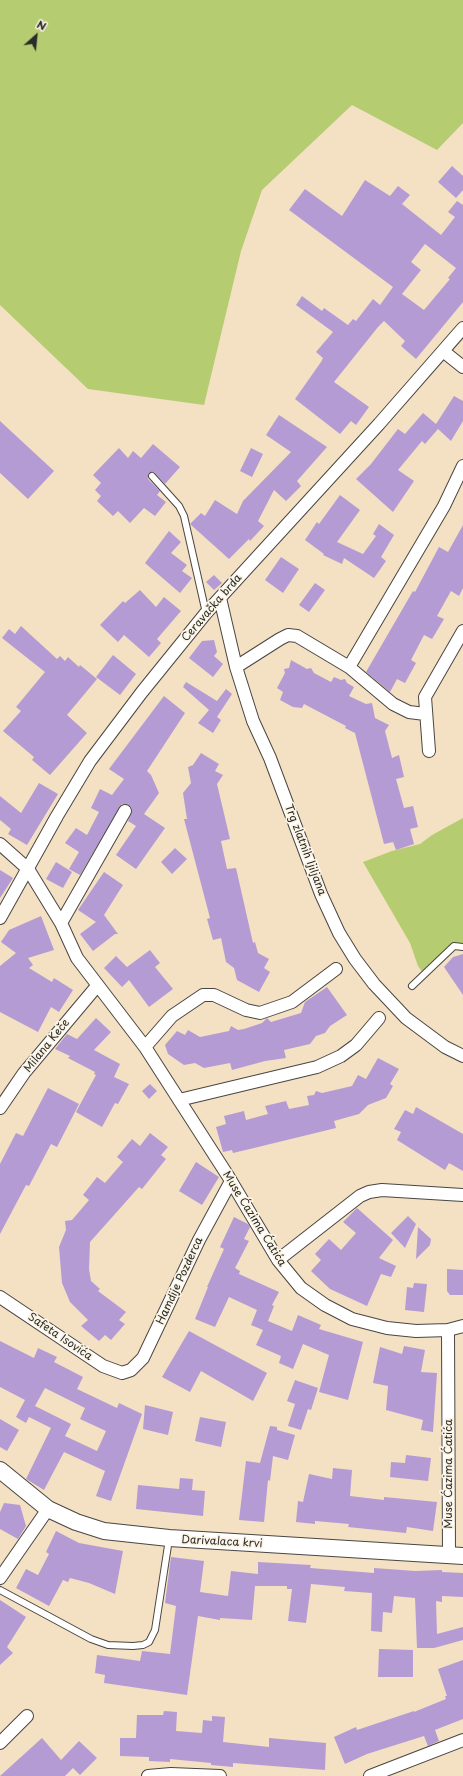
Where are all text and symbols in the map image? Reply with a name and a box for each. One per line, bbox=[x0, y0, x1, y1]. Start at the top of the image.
text: N bbox=[34, 15, 49, 34]
north arrow bbox=[16, 16, 56, 56]
street label: Ceravačka brda bbox=[179, 572, 245, 644]
street label: Trg zlatnih ljiljana bbox=[282, 803, 328, 897]
street label: Milana Keče bbox=[21, 1017, 73, 1075]
street label: Muse Ćazima Ćatića bbox=[219, 1169, 289, 1269]
street label: Hamdije Pozderca bbox=[154, 1235, 206, 1327]
street label: Safeta Isovića bbox=[25, 1311, 95, 1363]
street label: Muse Ćazima Ćatića bbox=[442, 1419, 456, 1529]
street label: Darivalaca krvi bbox=[181, 1533, 263, 1551]

